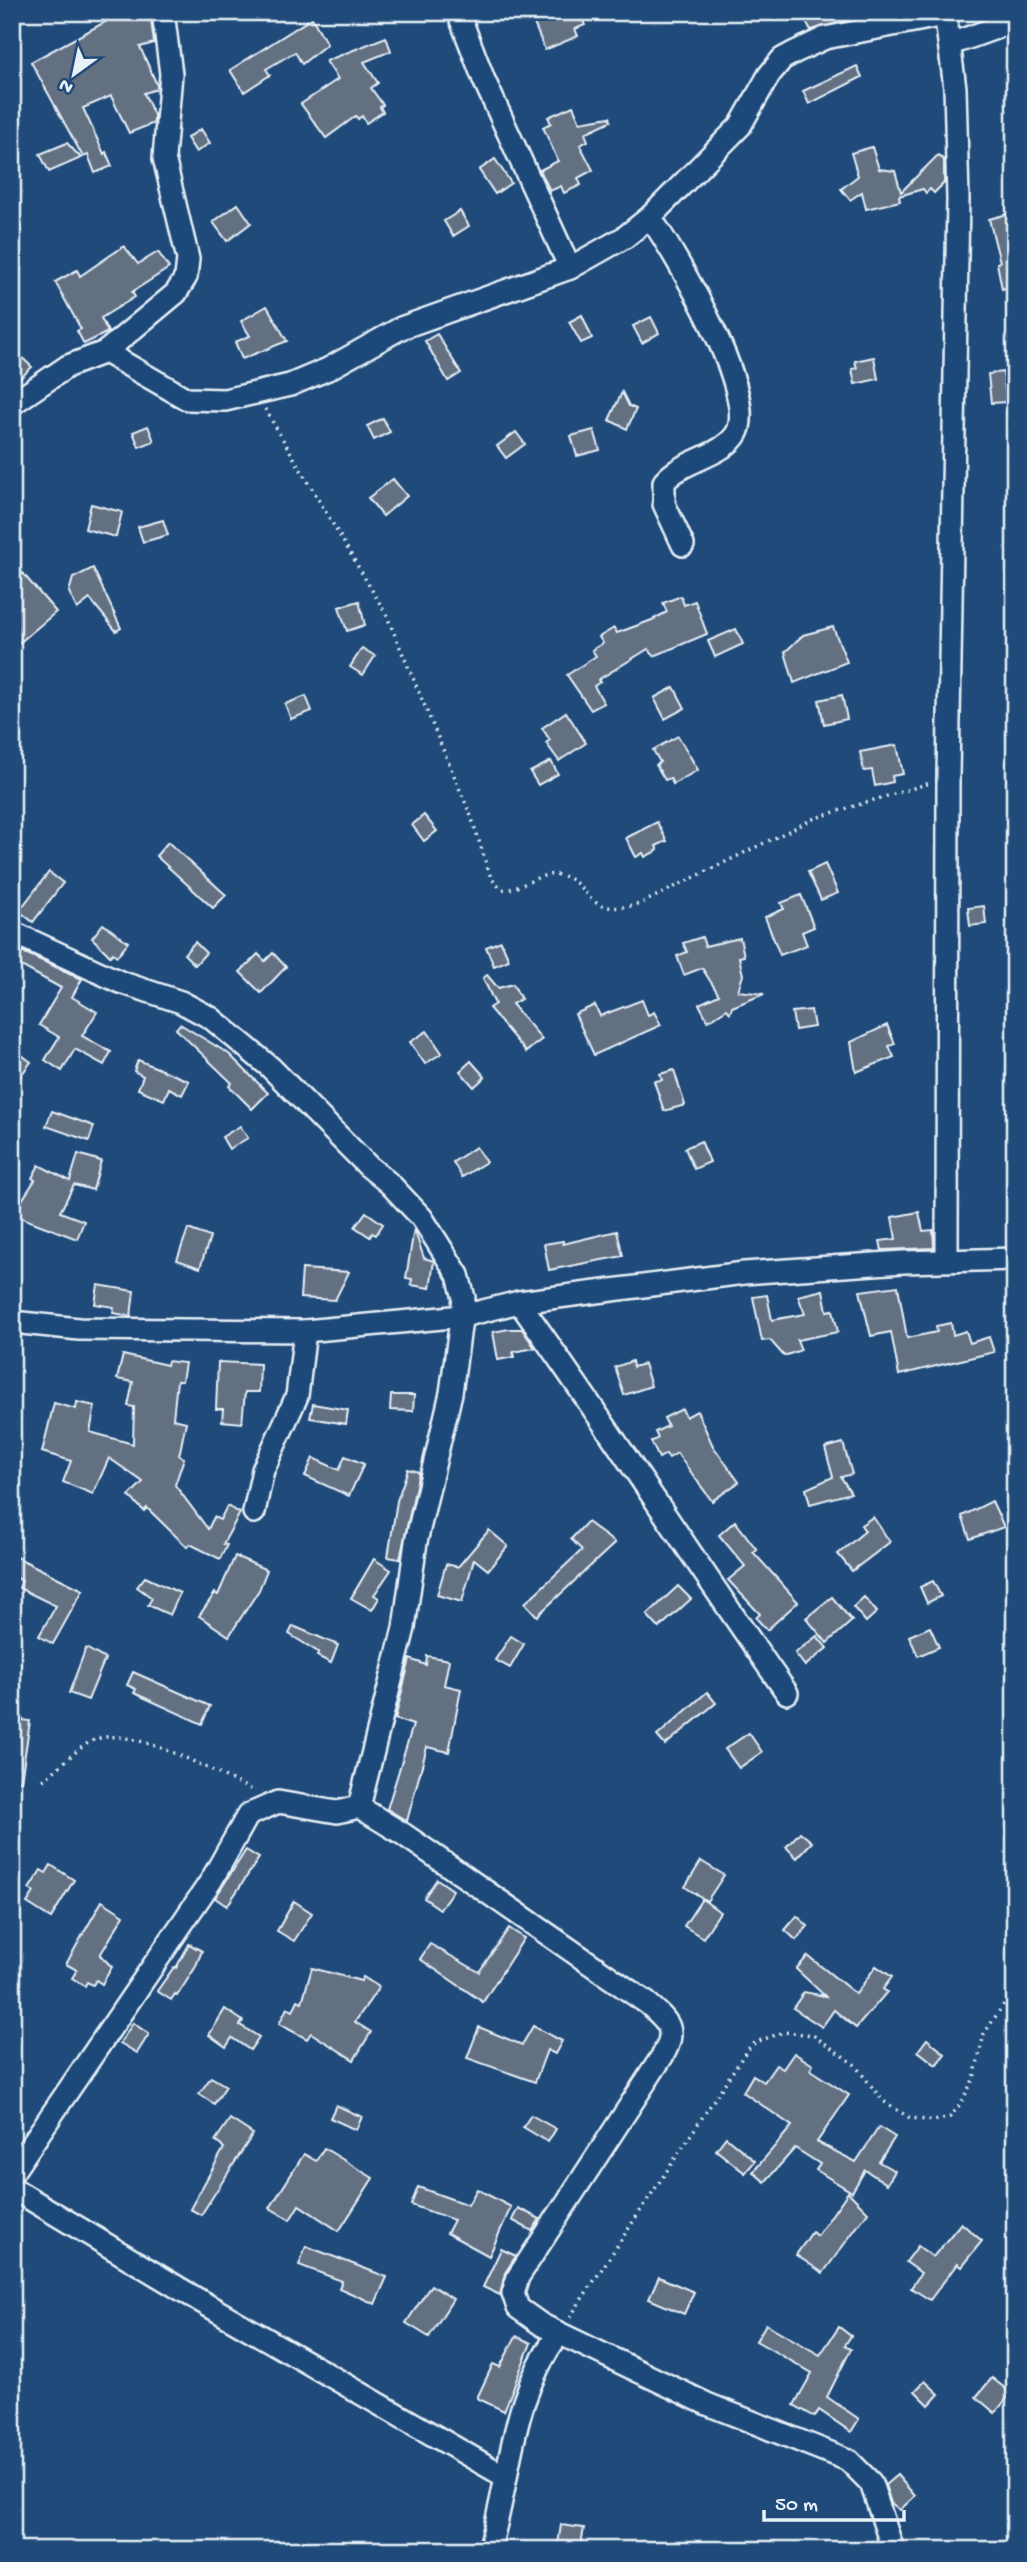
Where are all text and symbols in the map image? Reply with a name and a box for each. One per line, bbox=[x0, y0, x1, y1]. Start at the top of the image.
north arrow bbox=[38, 38, 108, 108]
text: N bbox=[55, 72, 78, 98]
scale bar bbox=[764, 2478, 904, 2522]
text: 50 m bbox=[775, 2494, 818, 2519]

